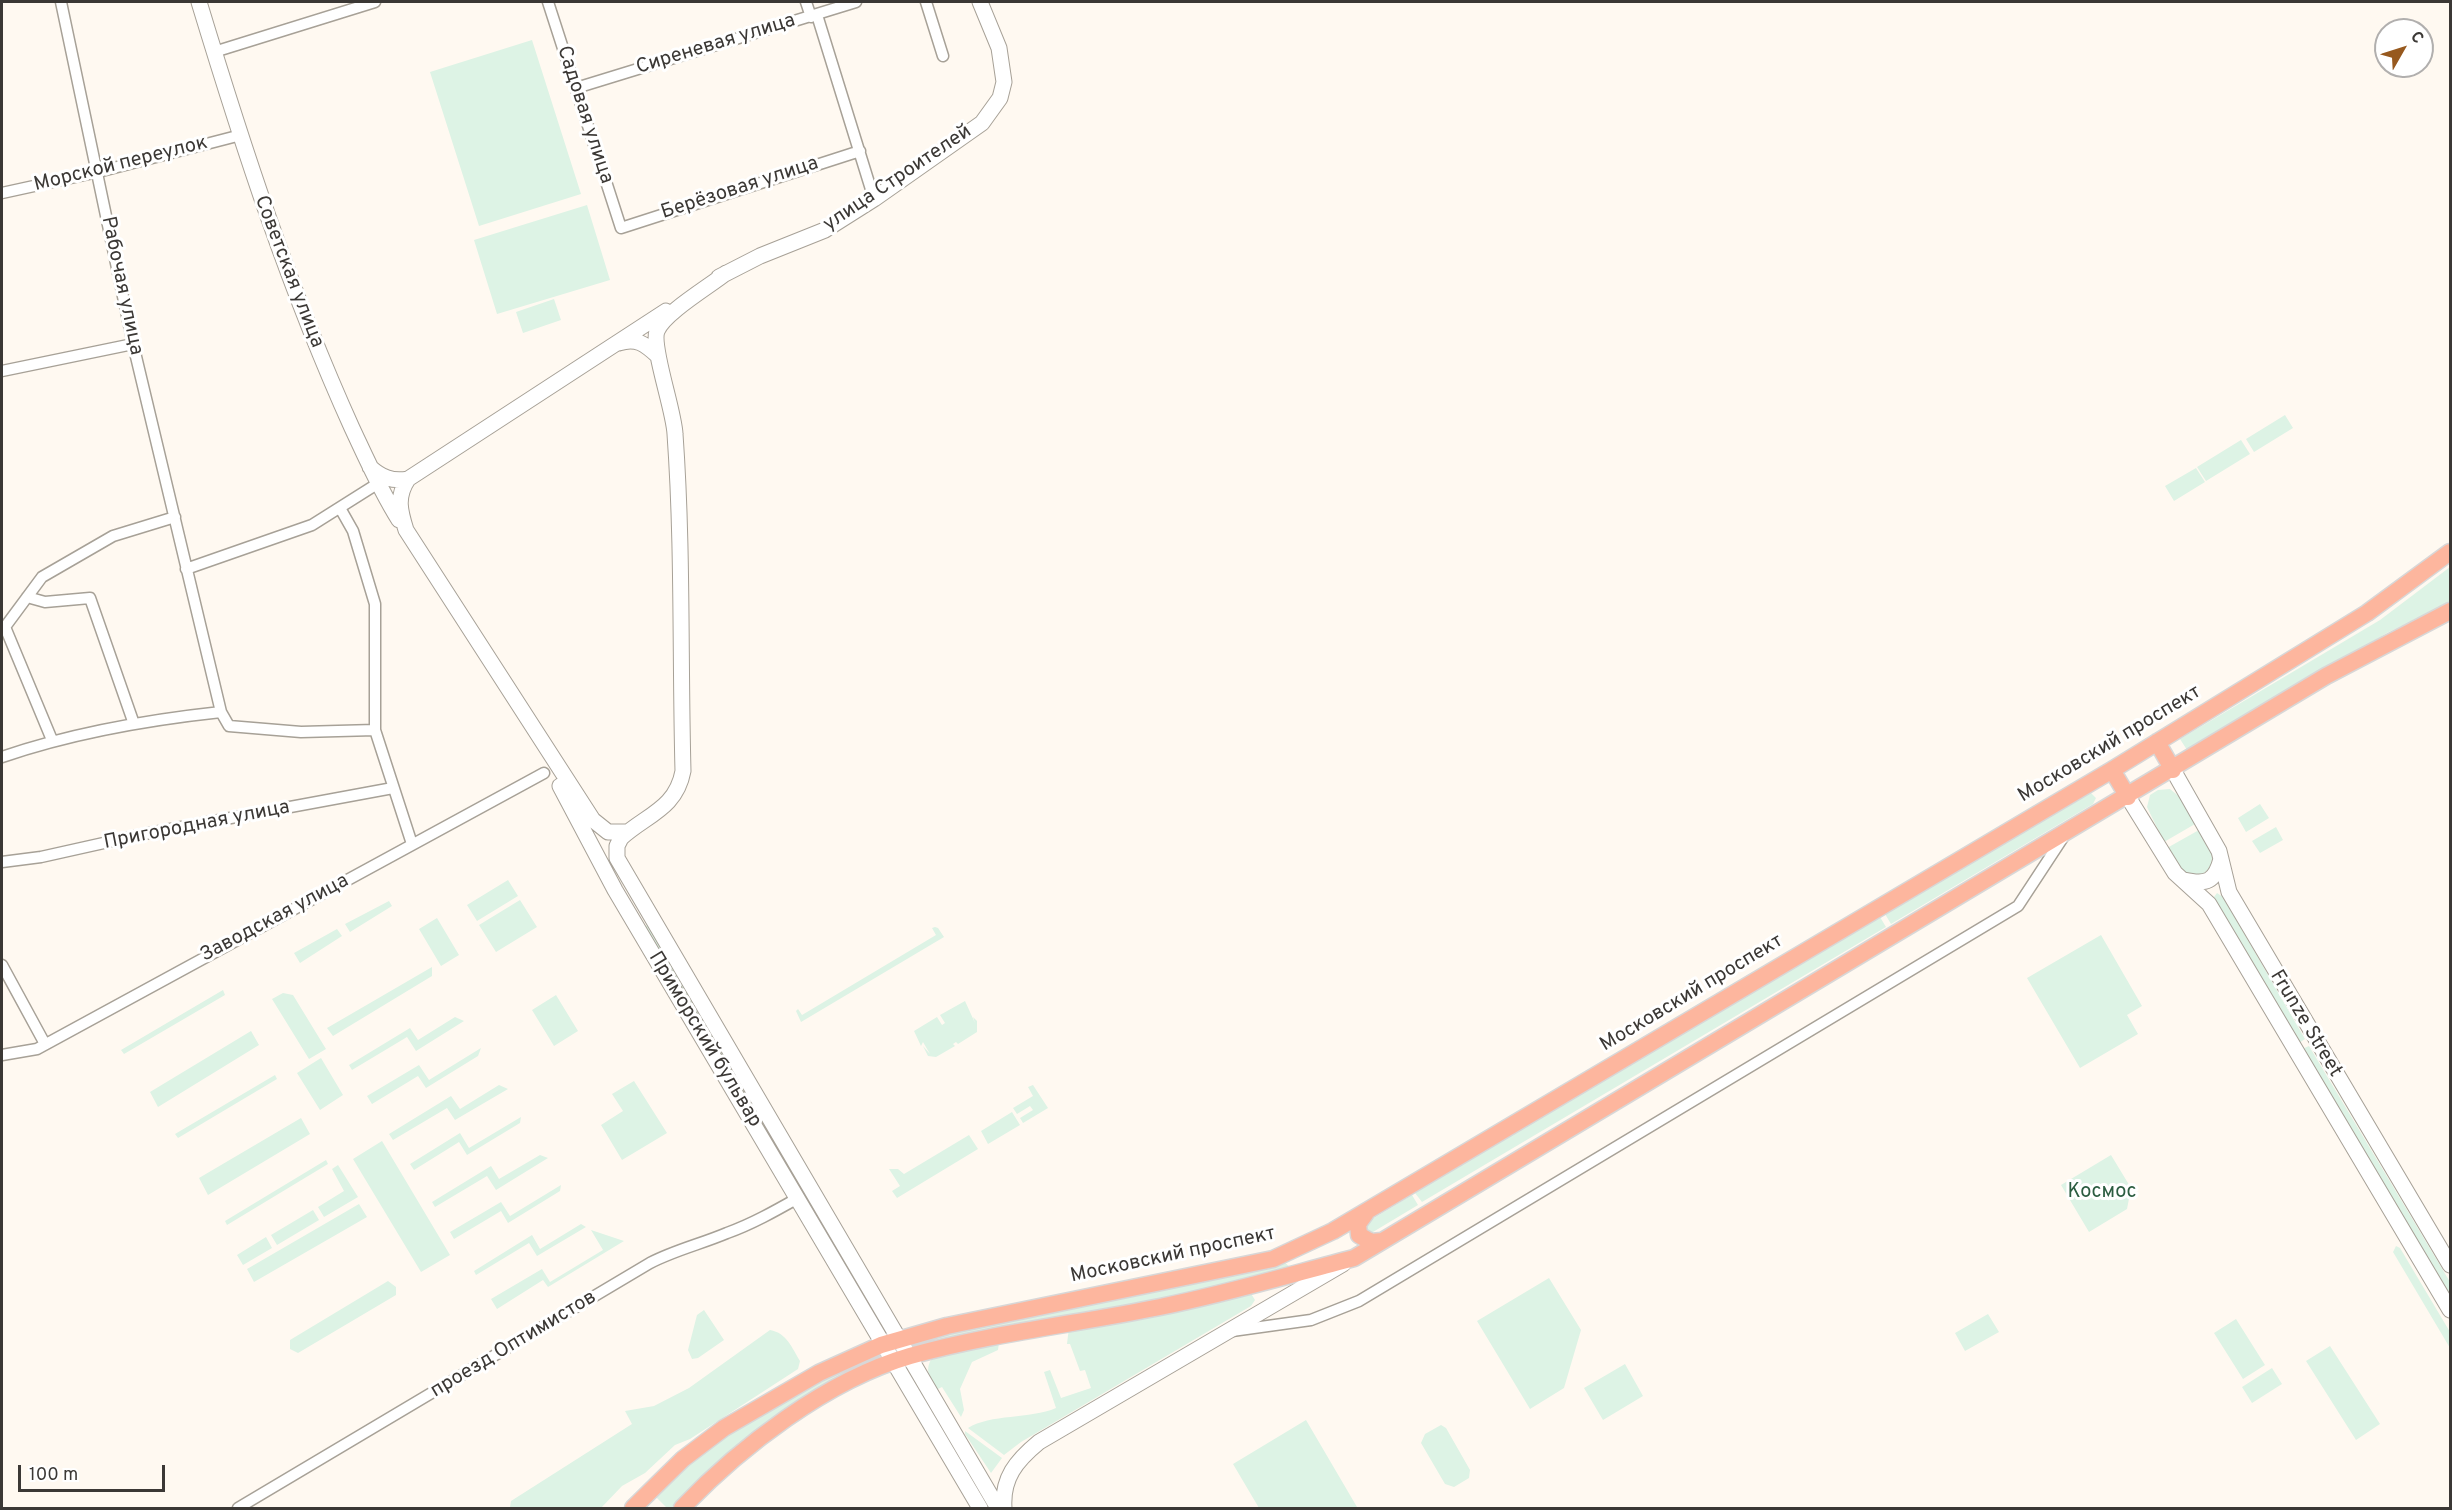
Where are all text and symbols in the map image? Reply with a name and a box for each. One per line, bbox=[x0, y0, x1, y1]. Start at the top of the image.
street label: Сиреневая улица bbox=[634, 9, 798, 81]
north arrow bbox=[2374, 18, 2434, 78]
text: С bbox=[2405, 28, 2427, 48]
street label: Садовая улица bbox=[550, 43, 618, 187]
street label: улица Строителей bbox=[819, 120, 977, 238]
street label: Морской переулок bbox=[32, 132, 210, 198]
street label: Берёзовая улица bbox=[658, 152, 822, 226]
street label: Советская улица bbox=[248, 192, 328, 352]
street label: Рабочая улица bbox=[95, 214, 147, 358]
street label: Московский проспект bbox=[2014, 681, 2206, 809]
street label: Пригородная улица bbox=[102, 796, 292, 856]
street label: Заводская улица bbox=[197, 870, 353, 968]
street label: Московский проспект bbox=[1596, 930, 1788, 1058]
street label: Приморский бульвар bbox=[642, 948, 766, 1132]
street label: Frunze Street bbox=[2264, 966, 2346, 1082]
park label: Космос bbox=[2068, 1181, 2136, 1205]
street label: Московский проспект bbox=[1068, 1223, 1278, 1289]
street label: проезд Оптимистов bbox=[427, 1286, 601, 1404]
scale bar bbox=[21, 1453, 168, 1491]
text: 100 m bbox=[29, 1464, 78, 1487]

